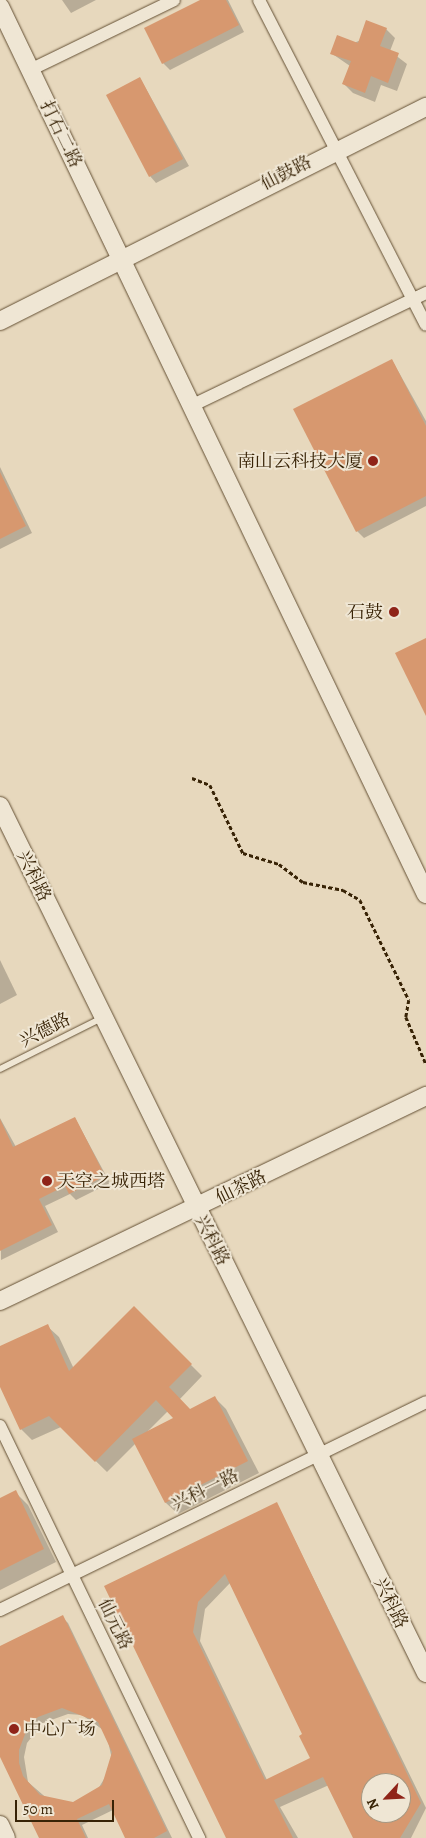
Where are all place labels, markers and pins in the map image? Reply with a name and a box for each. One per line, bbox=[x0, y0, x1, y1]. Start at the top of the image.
place label: 南山云科技大厦 bbox=[237, 450, 363, 472]
marker: 南山云科技大厦 bbox=[367, 455, 379, 467]
place label: 石鼓 bbox=[347, 601, 383, 623]
marker: 石鼓 bbox=[387, 605, 401, 619]
place label: 天空之城西塔 bbox=[57, 1170, 165, 1192]
marker: 天空之城西塔 bbox=[41, 1175, 53, 1187]
place label: 中心广场 bbox=[24, 1718, 96, 1740]
marker: 中心广场 bbox=[8, 1723, 20, 1735]

